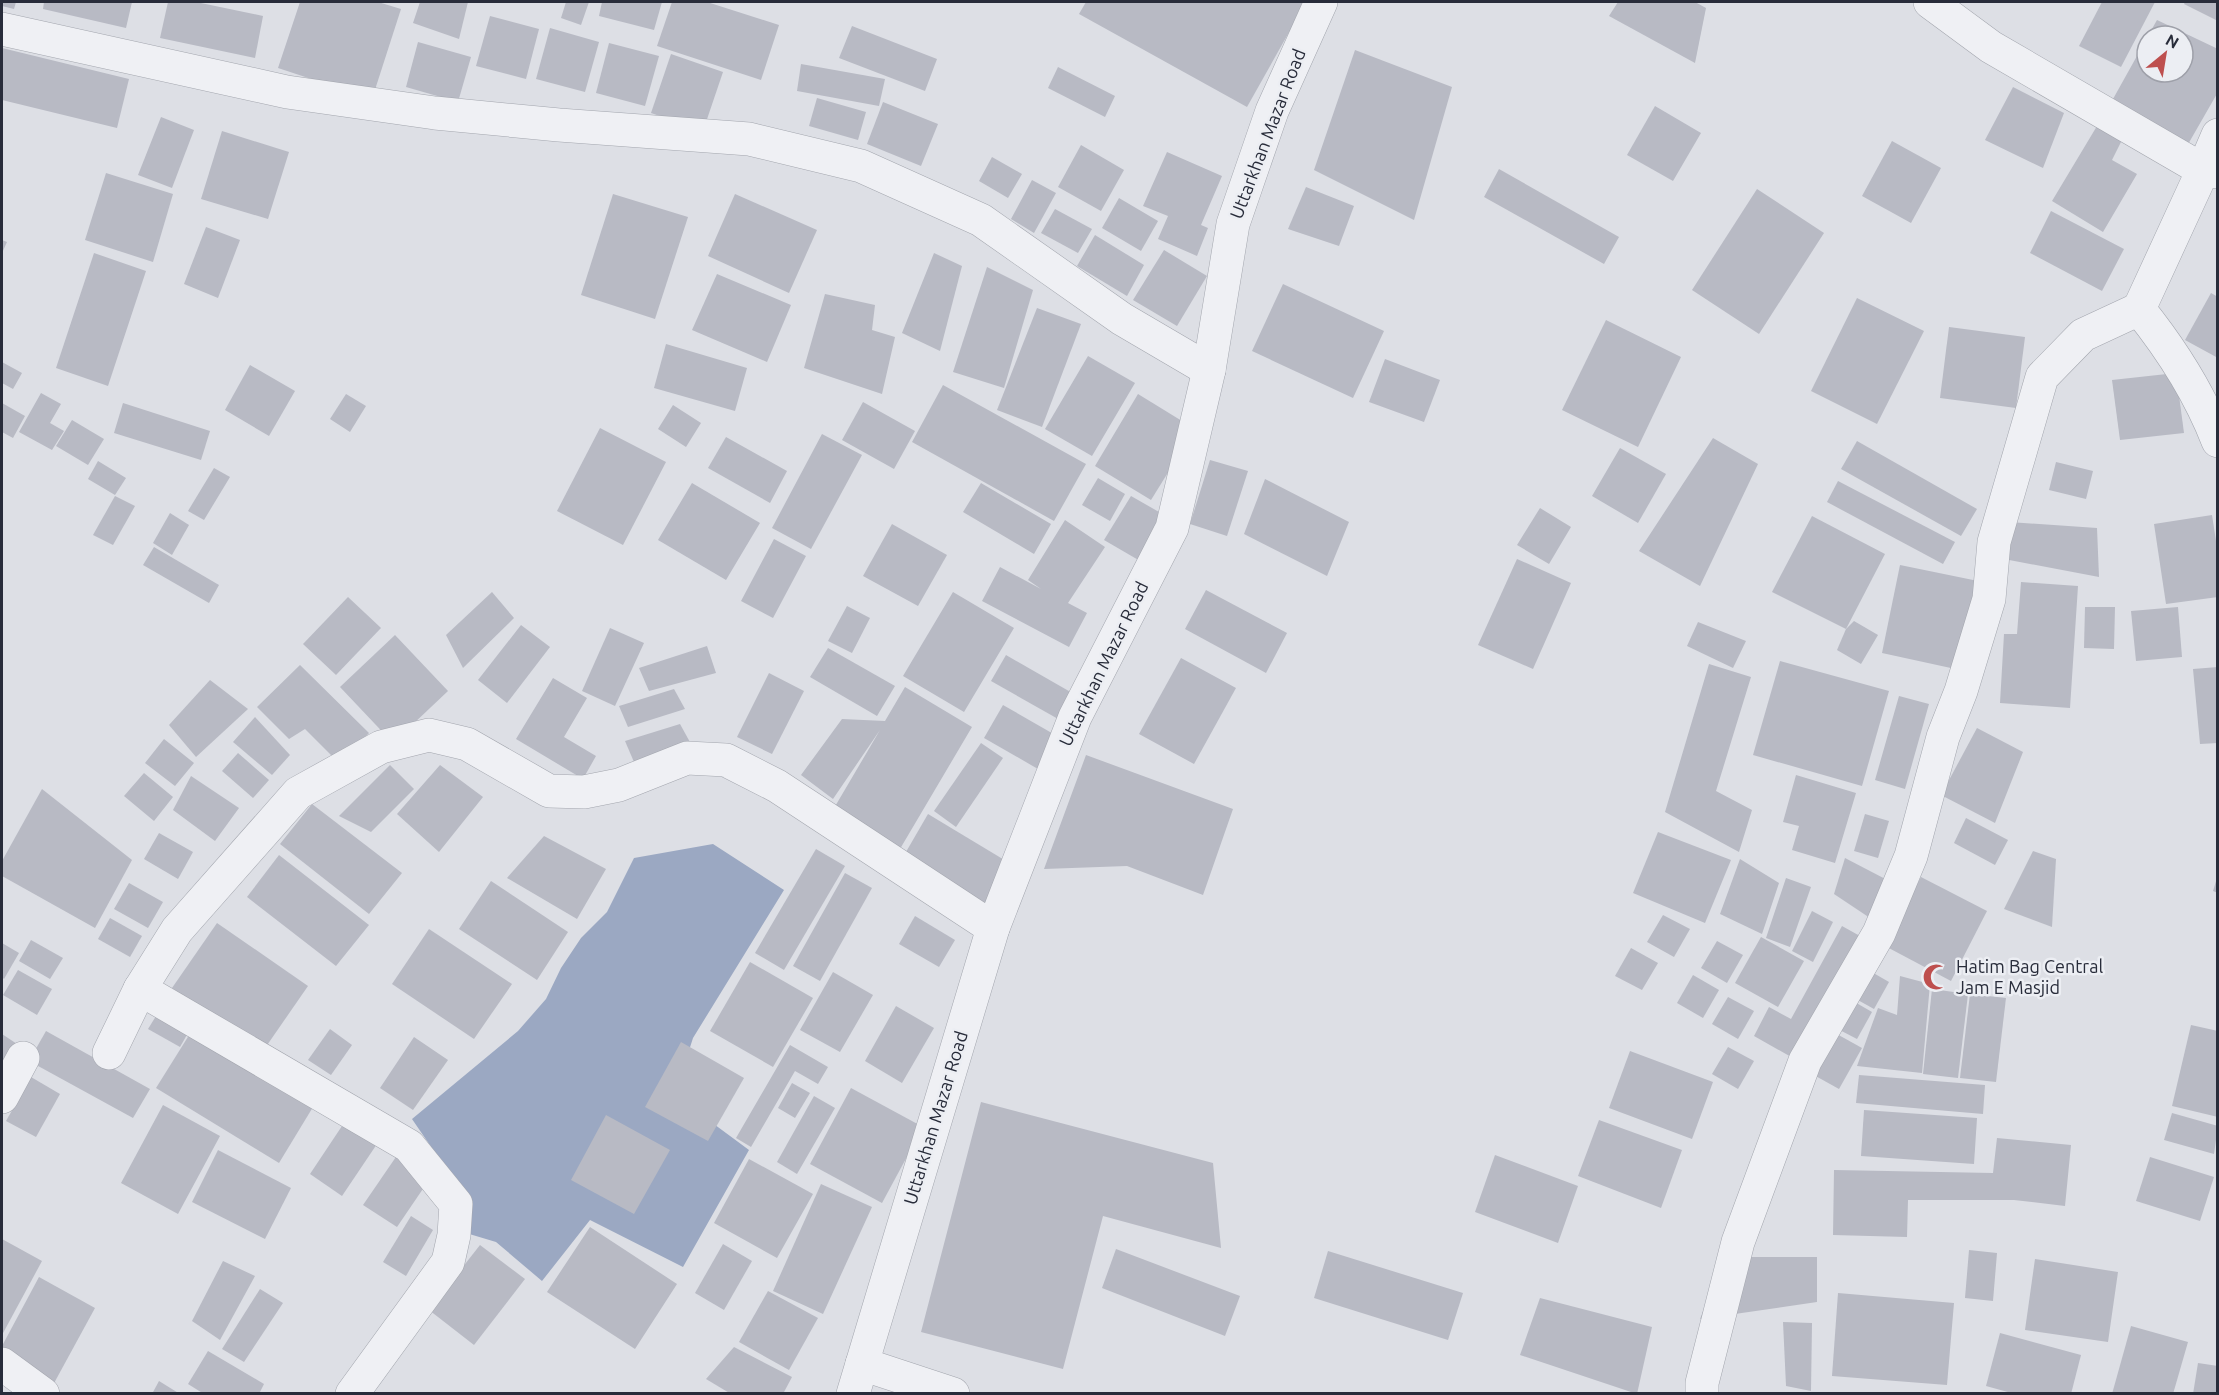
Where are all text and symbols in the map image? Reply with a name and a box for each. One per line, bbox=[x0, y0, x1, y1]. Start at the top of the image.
north arrow bbox=[2135, 24, 2195, 84]
text: N bbox=[2163, 30, 2182, 52]
street label: Uttarkhan Mazar Road bbox=[1225, 46, 1309, 221]
street label: Uttarkhan Mazar Road bbox=[1055, 578, 1152, 749]
place label: Hatim Bag Central Jam E Masjid bbox=[1956, 956, 2103, 997]
mosque icon: Hatim Bag Central Jam E Masjid bbox=[1921, 962, 1951, 992]
street label: Uttarkhan Mazar Road bbox=[899, 1029, 971, 1207]

